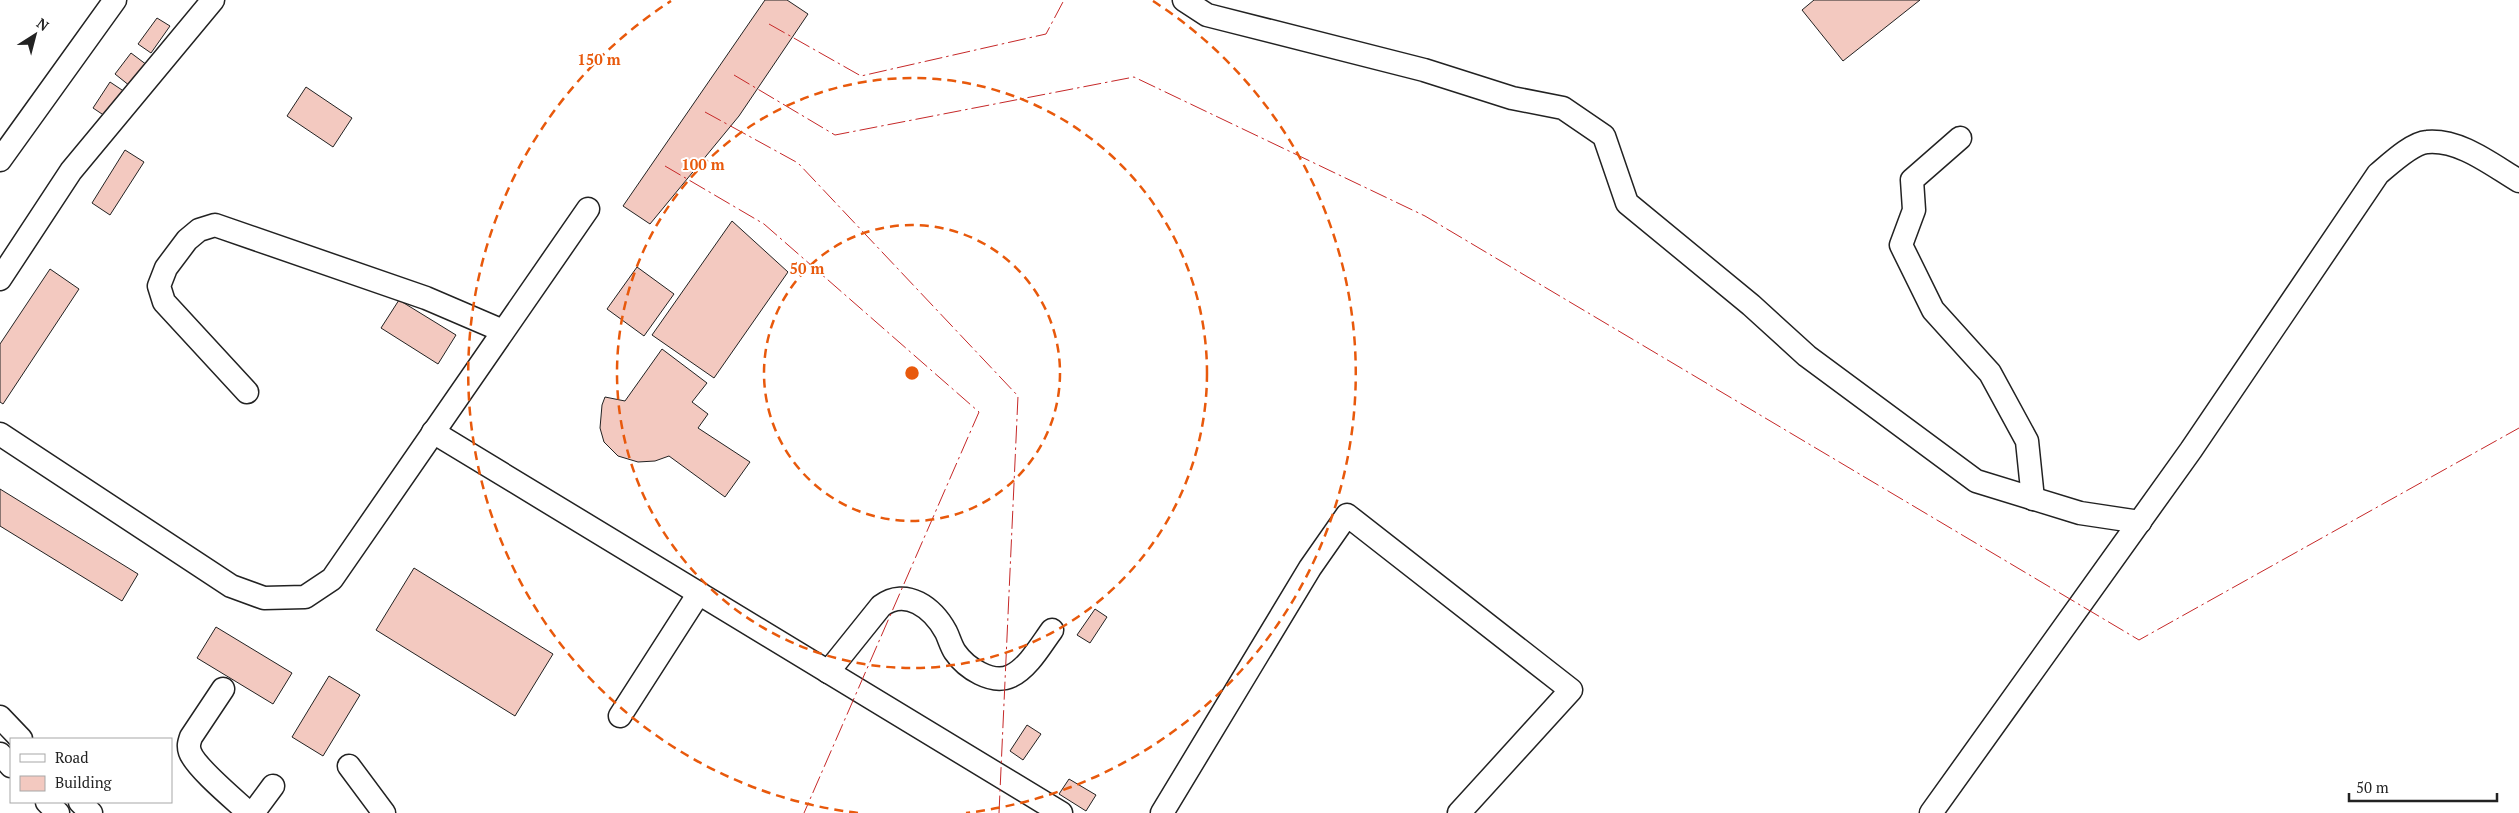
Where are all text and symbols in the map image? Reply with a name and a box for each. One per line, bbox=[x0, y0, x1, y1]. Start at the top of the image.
north arrow bbox=[10, 10, 60, 60]
text: N bbox=[33, 13, 53, 35]
text: 150 m bbox=[577, 49, 621, 69]
text: 100 m bbox=[681, 154, 725, 174]
text: 50 m bbox=[790, 258, 825, 278]
centre of rings bbox=[903, 364, 921, 382]
legend bbox=[10, 738, 172, 803]
text: Road bbox=[55, 747, 88, 767]
scale bar bbox=[2349, 770, 2496, 802]
text: Building bbox=[55, 772, 113, 792]
text: 50 m bbox=[2356, 777, 2389, 797]

